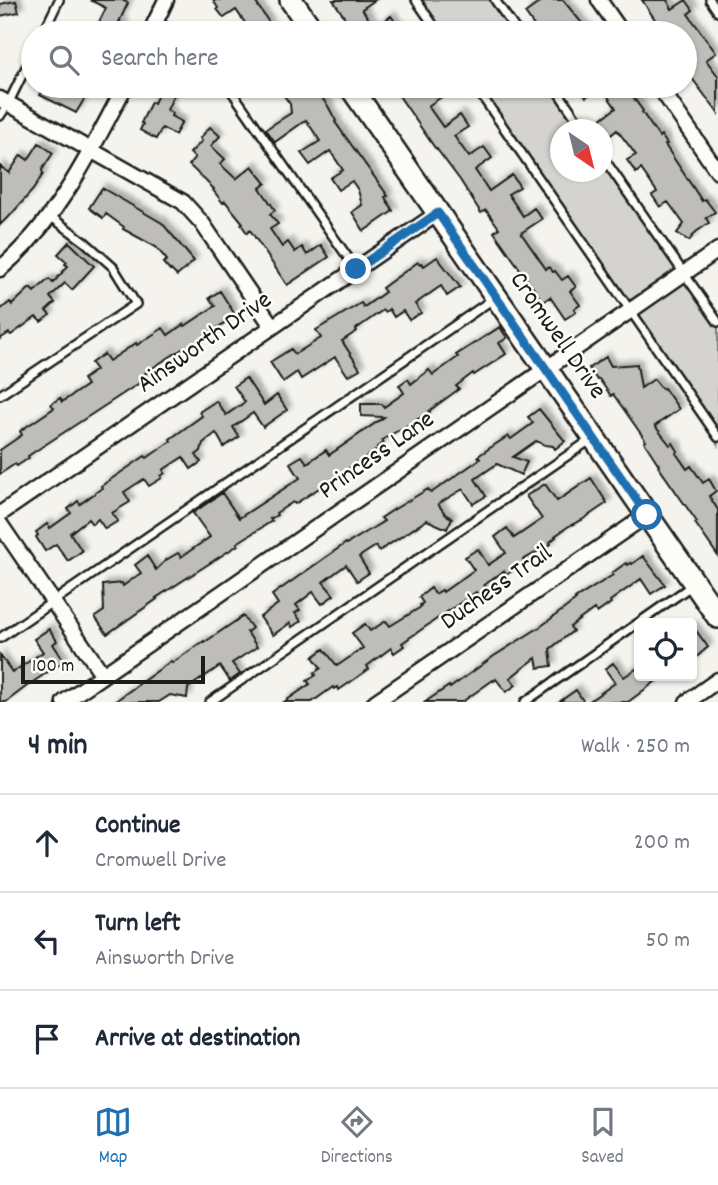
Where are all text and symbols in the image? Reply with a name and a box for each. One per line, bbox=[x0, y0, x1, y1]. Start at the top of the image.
search box bbox=[21, 21, 697, 98]
icon: search bbox=[45, 41, 83, 79]
text: Search here bbox=[101, 41, 219, 78]
north arrow bbox=[550, 119, 613, 182]
route end bbox=[340, 253, 371, 284]
street label: Cromwell Drive bbox=[499, 265, 615, 407]
street label: Ainsworth Drive bbox=[130, 283, 280, 403]
street label: Princess Lane bbox=[311, 402, 443, 510]
route start bbox=[631, 499, 662, 530]
street label: Duchess Trail bbox=[433, 536, 561, 640]
map controls bbox=[634, 618, 697, 681]
button: locate bbox=[634, 618, 697, 681]
scale bar bbox=[21, 653, 205, 685]
text: 100 m bbox=[32, 654, 74, 681]
text: 4 min bbox=[28, 726, 87, 769]
text: Walk · 250 m bbox=[581, 731, 690, 764]
text: Continue bbox=[95, 808, 180, 845]
icon: ahead bbox=[28, 824, 66, 862]
text: 200 m bbox=[634, 827, 690, 860]
text: Cromwell Drive bbox=[95, 845, 226, 878]
text: Turn left bbox=[95, 906, 181, 943]
icon: left bbox=[28, 922, 66, 960]
text: 50 m bbox=[646, 925, 690, 958]
text: Ainsworth Drive bbox=[95, 943, 234, 976]
icon: arrive bbox=[28, 1020, 66, 1058]
text: Arrive at destination bbox=[95, 1021, 300, 1058]
tab: Map bbox=[94, 1103, 132, 1172]
tab: Directions bbox=[321, 1103, 393, 1172]
tab: Saved bbox=[581, 1103, 624, 1172]

